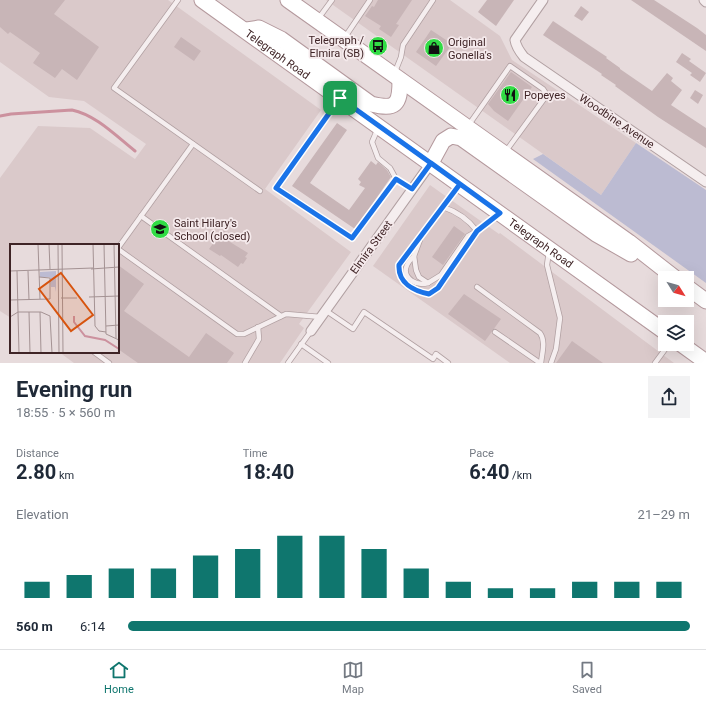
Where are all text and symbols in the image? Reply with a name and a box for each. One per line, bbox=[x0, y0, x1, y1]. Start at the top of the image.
street label: Telegraph Road bbox=[242, 27, 312, 82]
place label: Telegraph / Elmira (SB) bbox=[308, 34, 364, 60]
bus stop icon: Telegraph / Elmira (SB) bbox=[367, 35, 389, 57]
place label: Original Gonella's bbox=[448, 36, 492, 62]
shop icon: Original Gonella's bbox=[423, 37, 445, 59]
pin bbox=[323, 81, 357, 115]
restaurant icon: Popeyes bbox=[499, 84, 521, 106]
icon: arrive bbox=[329, 87, 351, 109]
place label: Popeyes bbox=[524, 89, 566, 102]
street label: Woodbine Avenue bbox=[577, 91, 657, 151]
street label: Telegraph Road bbox=[506, 216, 575, 271]
place label: Saint Hilary's School (closed) bbox=[174, 217, 250, 243]
school or university icon: Saint Hilary's School (closed) bbox=[149, 218, 171, 240]
street label: Elmira Street bbox=[348, 218, 395, 276]
inset map bbox=[10, 244, 119, 353]
north arrow bbox=[658, 271, 694, 307]
map controls bbox=[658, 271, 694, 351]
button: layers bbox=[658, 315, 694, 351]
button: share bbox=[648, 376, 690, 418]
text: Evening run bbox=[16, 377, 132, 402]
text: 18:55 · 5 × 560 m bbox=[16, 405, 115, 420]
text: Distance bbox=[16, 447, 59, 460]
text: Time bbox=[243, 447, 267, 460]
text: Pace bbox=[469, 447, 494, 460]
text: 2.80 bbox=[16, 460, 56, 484]
text: 18:40 bbox=[243, 460, 294, 484]
text: 6:40 bbox=[469, 460, 509, 484]
text: km bbox=[56, 469, 74, 482]
text: /km bbox=[509, 469, 532, 482]
text: Elevation bbox=[16, 507, 69, 522]
text: 21–29 m bbox=[638, 507, 690, 522]
text: 560 m bbox=[16, 619, 53, 634]
text: 6:14 bbox=[80, 619, 105, 634]
tab: Home bbox=[104, 659, 134, 696]
tab: Map bbox=[342, 659, 364, 696]
tab: Saved bbox=[572, 659, 602, 696]

